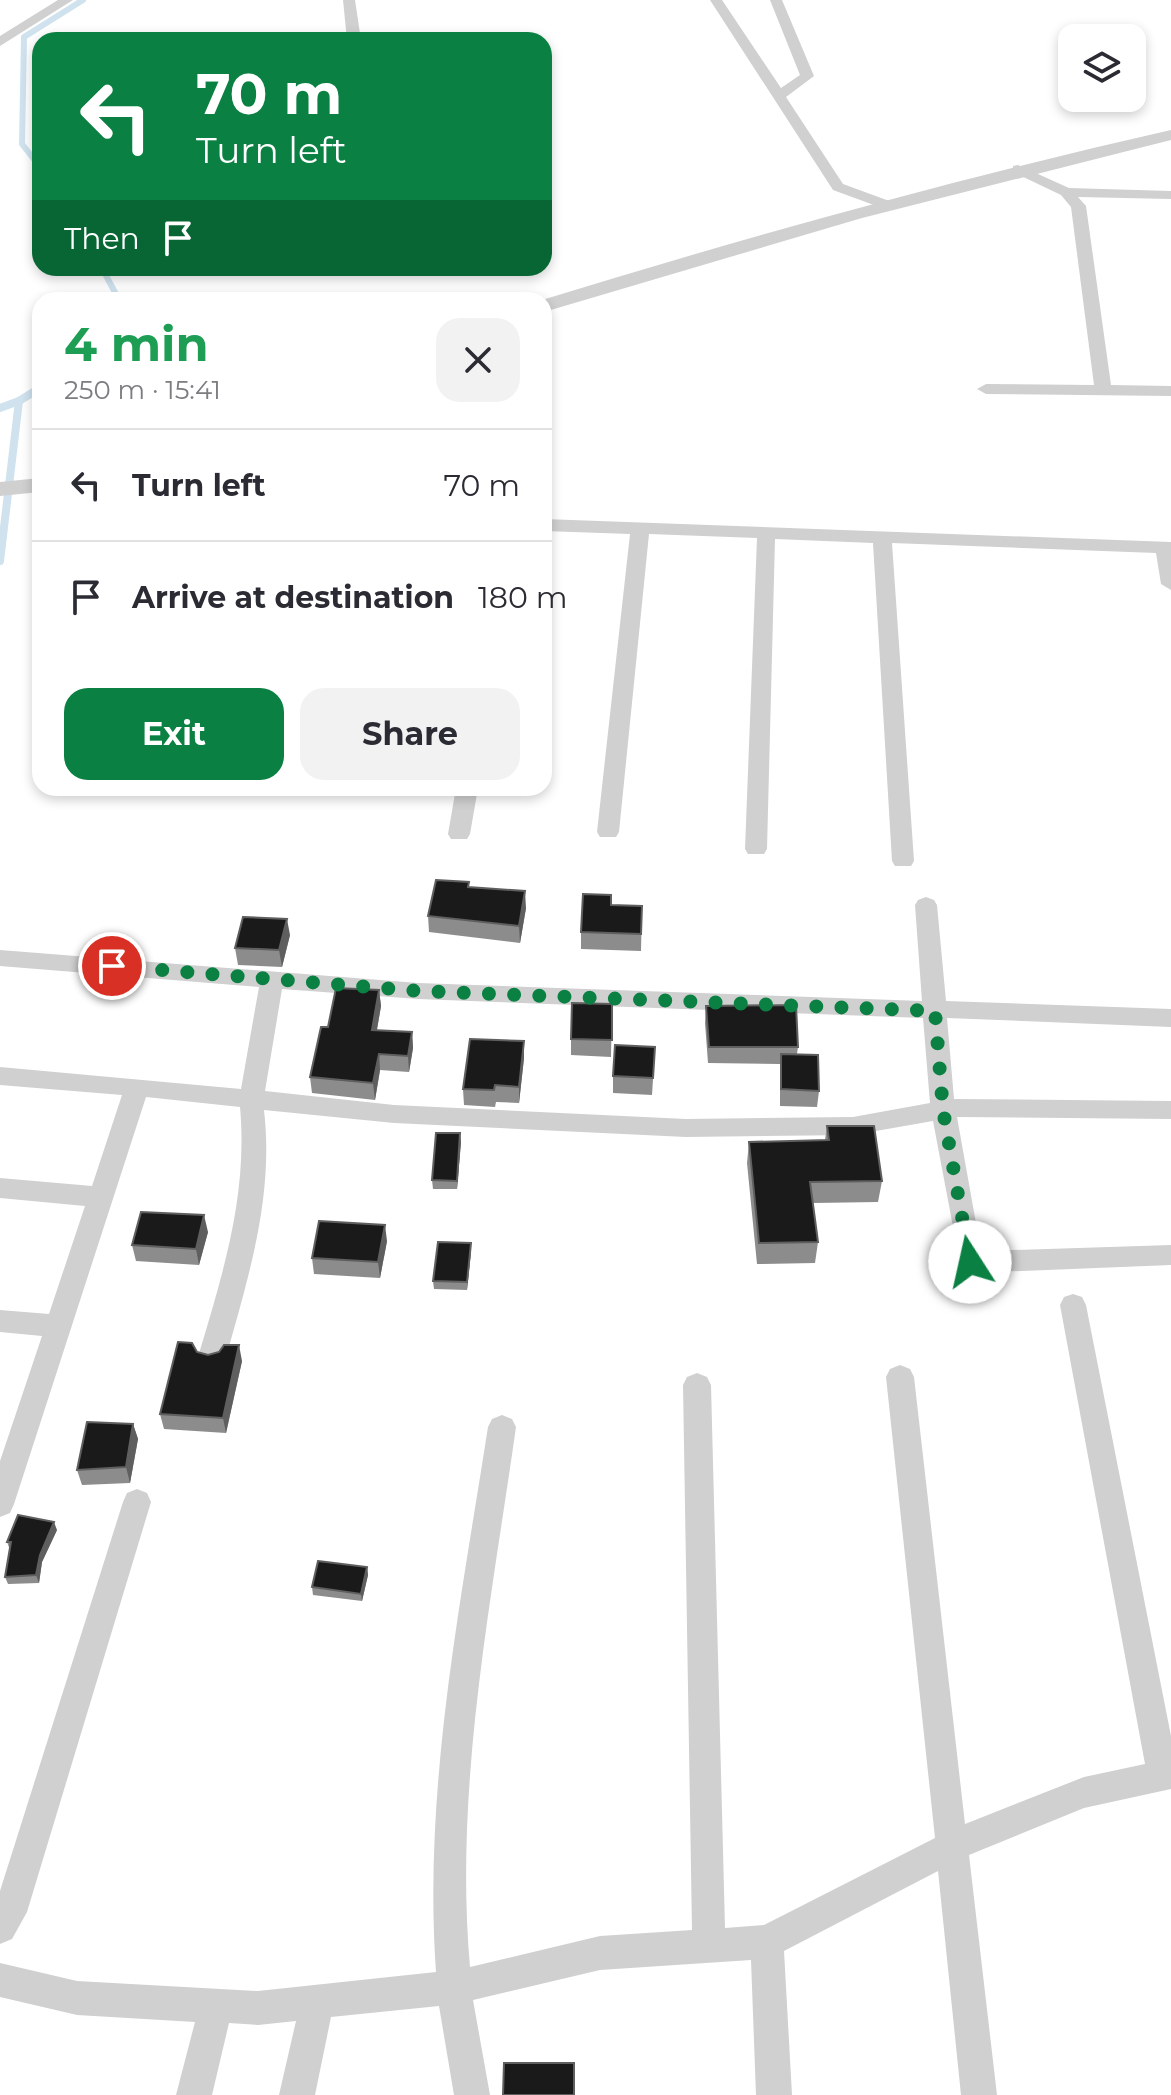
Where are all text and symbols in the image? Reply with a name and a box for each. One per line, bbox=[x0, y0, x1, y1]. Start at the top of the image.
map controls bbox=[1058, 24, 1146, 112]
button: layers bbox=[1058, 24, 1146, 112]
text: 70 m bbox=[196, 60, 342, 128]
icon: left bbox=[64, 64, 168, 168]
text: Turn left bbox=[196, 128, 347, 172]
icon: arrive bbox=[156, 216, 200, 260]
text: Then bbox=[64, 220, 140, 257]
text: 4 min bbox=[64, 315, 209, 373]
button: close bbox=[436, 318, 520, 402]
text: 250 m · 15:41 bbox=[64, 374, 221, 406]
icon: left bbox=[64, 463, 108, 507]
text: Turn left bbox=[132, 467, 265, 504]
text: 70 m bbox=[443, 467, 520, 504]
icon: arrive bbox=[64, 575, 108, 619]
text: Arrive at destination bbox=[132, 579, 454, 616]
text: 180 m bbox=[478, 579, 568, 616]
button: Exit bbox=[64, 688, 284, 780]
button: Share bbox=[300, 688, 520, 780]
pin bbox=[78, 932, 146, 1000]
icon: arrive bbox=[90, 944, 134, 988]
position arrow bbox=[928, 1220, 1012, 1304]

